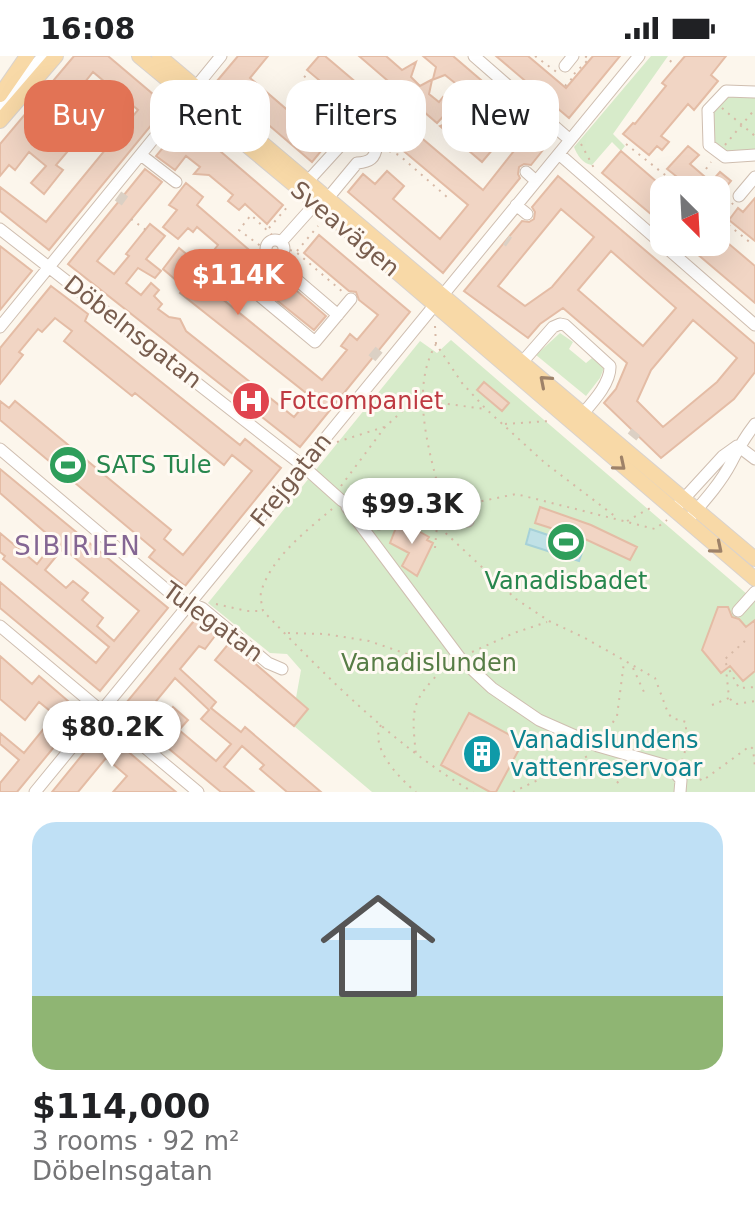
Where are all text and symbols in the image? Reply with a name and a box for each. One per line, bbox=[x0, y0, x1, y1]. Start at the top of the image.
text: 16:08 bbox=[40, 11, 136, 46]
chip: Buy bbox=[24, 80, 134, 152]
chip: Rent bbox=[150, 80, 270, 152]
chip: Filters bbox=[286, 80, 426, 152]
chip: New bbox=[442, 80, 559, 152]
street label: Sveavägen bbox=[285, 176, 405, 282]
north arrow bbox=[650, 176, 730, 256]
map controls bbox=[650, 176, 730, 256]
pin: $114K bbox=[182, 249, 294, 317]
text: $114K bbox=[192, 260, 284, 290]
street label: Döbelnsgatan bbox=[59, 270, 207, 394]
one-way arrow bbox=[540, 376, 554, 391]
hospital icon: Fotcompaniet bbox=[230, 380, 272, 422]
place label: Fotcompaniet bbox=[279, 387, 443, 415]
street label: Frejgatan bbox=[245, 428, 337, 532]
sports icon: SATS Tule bbox=[47, 444, 89, 486]
place label: SATS Tule bbox=[96, 451, 211, 479]
one-way arrow bbox=[611, 455, 626, 470]
pin: $99.3K bbox=[347, 478, 477, 546]
text: $99.3K bbox=[361, 489, 463, 519]
sports icon: Vanadisbadet bbox=[545, 521, 587, 563]
district label: SIBIRIEN bbox=[14, 531, 142, 561]
one-way arrow bbox=[708, 538, 722, 553]
place label: Vanadisbadet bbox=[485, 567, 647, 595]
street label: Tulegatan bbox=[157, 576, 269, 668]
park label: Vanadislunden bbox=[341, 649, 517, 677]
pin: $80.2K bbox=[47, 701, 177, 769]
text: $80.2K bbox=[61, 712, 163, 742]
place label: Vanadislundens vattenreservoar bbox=[510, 726, 703, 782]
building icon: Vanadislundens vattenreservoar bbox=[461, 733, 503, 775]
icon: home bbox=[306, 874, 450, 1018]
text: $114,000 bbox=[32, 1086, 211, 1126]
text: 3 rooms · 92 m² bbox=[32, 1126, 240, 1156]
text: Döbelnsgatan bbox=[32, 1156, 213, 1186]

